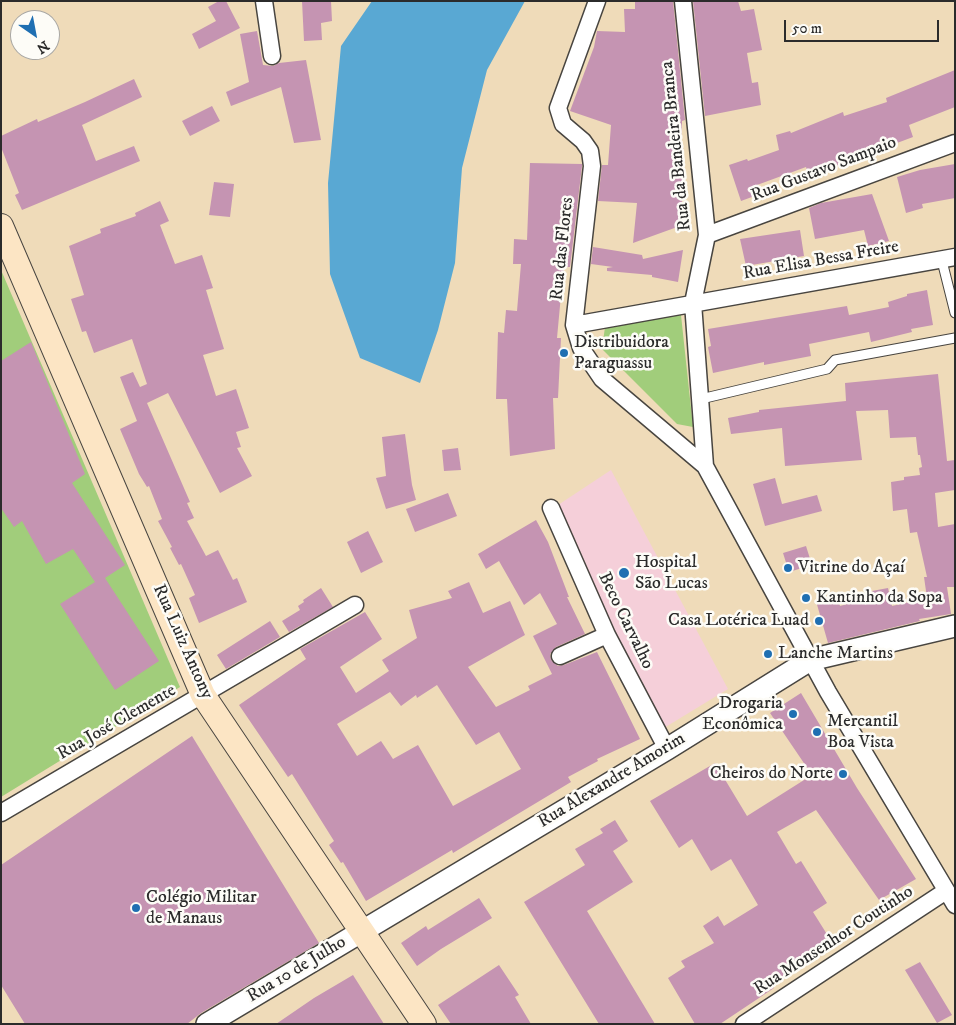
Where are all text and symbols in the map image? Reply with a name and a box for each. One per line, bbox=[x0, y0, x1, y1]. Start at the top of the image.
north arrow bbox=[10, 10, 60, 60]
scale bar bbox=[786, 10, 941, 42]
text: 50 m bbox=[792, 19, 822, 38]
text: N bbox=[33, 36, 52, 57]
street label: Rua da Bandeira Branca bbox=[657, 60, 697, 232]
street label: Rua Gustavo Sampaio bbox=[748, 132, 900, 208]
street label: Rua das Flores bbox=[547, 196, 579, 302]
street label: Rua Elisa Bessa Freire bbox=[741, 237, 901, 285]
place label: Distribuidora Paraguassu bbox=[574, 332, 669, 374]
marker: Distribuidora Paraguassu bbox=[558, 347, 570, 359]
place label: Hospital São Lucas bbox=[635, 552, 708, 594]
place label: Vitrine do Açaí bbox=[798, 557, 905, 579]
marker: Vitrine do Açaí bbox=[782, 562, 794, 574]
marker: Hospital São Lucas bbox=[617, 566, 631, 580]
street label: Beco Carvalho bbox=[592, 569, 658, 673]
street label: Rua Luiz Antony bbox=[147, 581, 217, 703]
place label: Kantinho da Sopa bbox=[816, 587, 943, 609]
marker: Kantinho da Sopa bbox=[800, 592, 812, 604]
place label: Casa Lotérica Luad bbox=[668, 610, 809, 632]
marker: Casa Lotérica Luad bbox=[813, 615, 825, 627]
place label: Lanche Martins bbox=[778, 643, 893, 665]
marker: Lanche Martins bbox=[762, 648, 774, 660]
street label: Rua José Clemente bbox=[54, 680, 180, 766]
place label: Drogaria Econômica bbox=[702, 693, 783, 736]
marker: Drogaria Econômica bbox=[787, 708, 799, 720]
place label: Mercantil Boa Vista bbox=[827, 711, 898, 754]
marker: Mercantil Boa Vista bbox=[811, 726, 823, 738]
street label: Rua Alexandre Amorim bbox=[535, 729, 689, 833]
place label: Cheiros do Norte bbox=[710, 763, 833, 785]
marker: Cheiros do Norte bbox=[837, 768, 849, 780]
street label: Rua Monsenhor Coutinho bbox=[750, 881, 918, 1001]
place label: Colégio Militar de Manaus bbox=[146, 887, 257, 930]
marker: Colégio Militar de Manaus bbox=[130, 902, 142, 914]
street label: Rua 10 de Julho bbox=[244, 932, 350, 1008]

